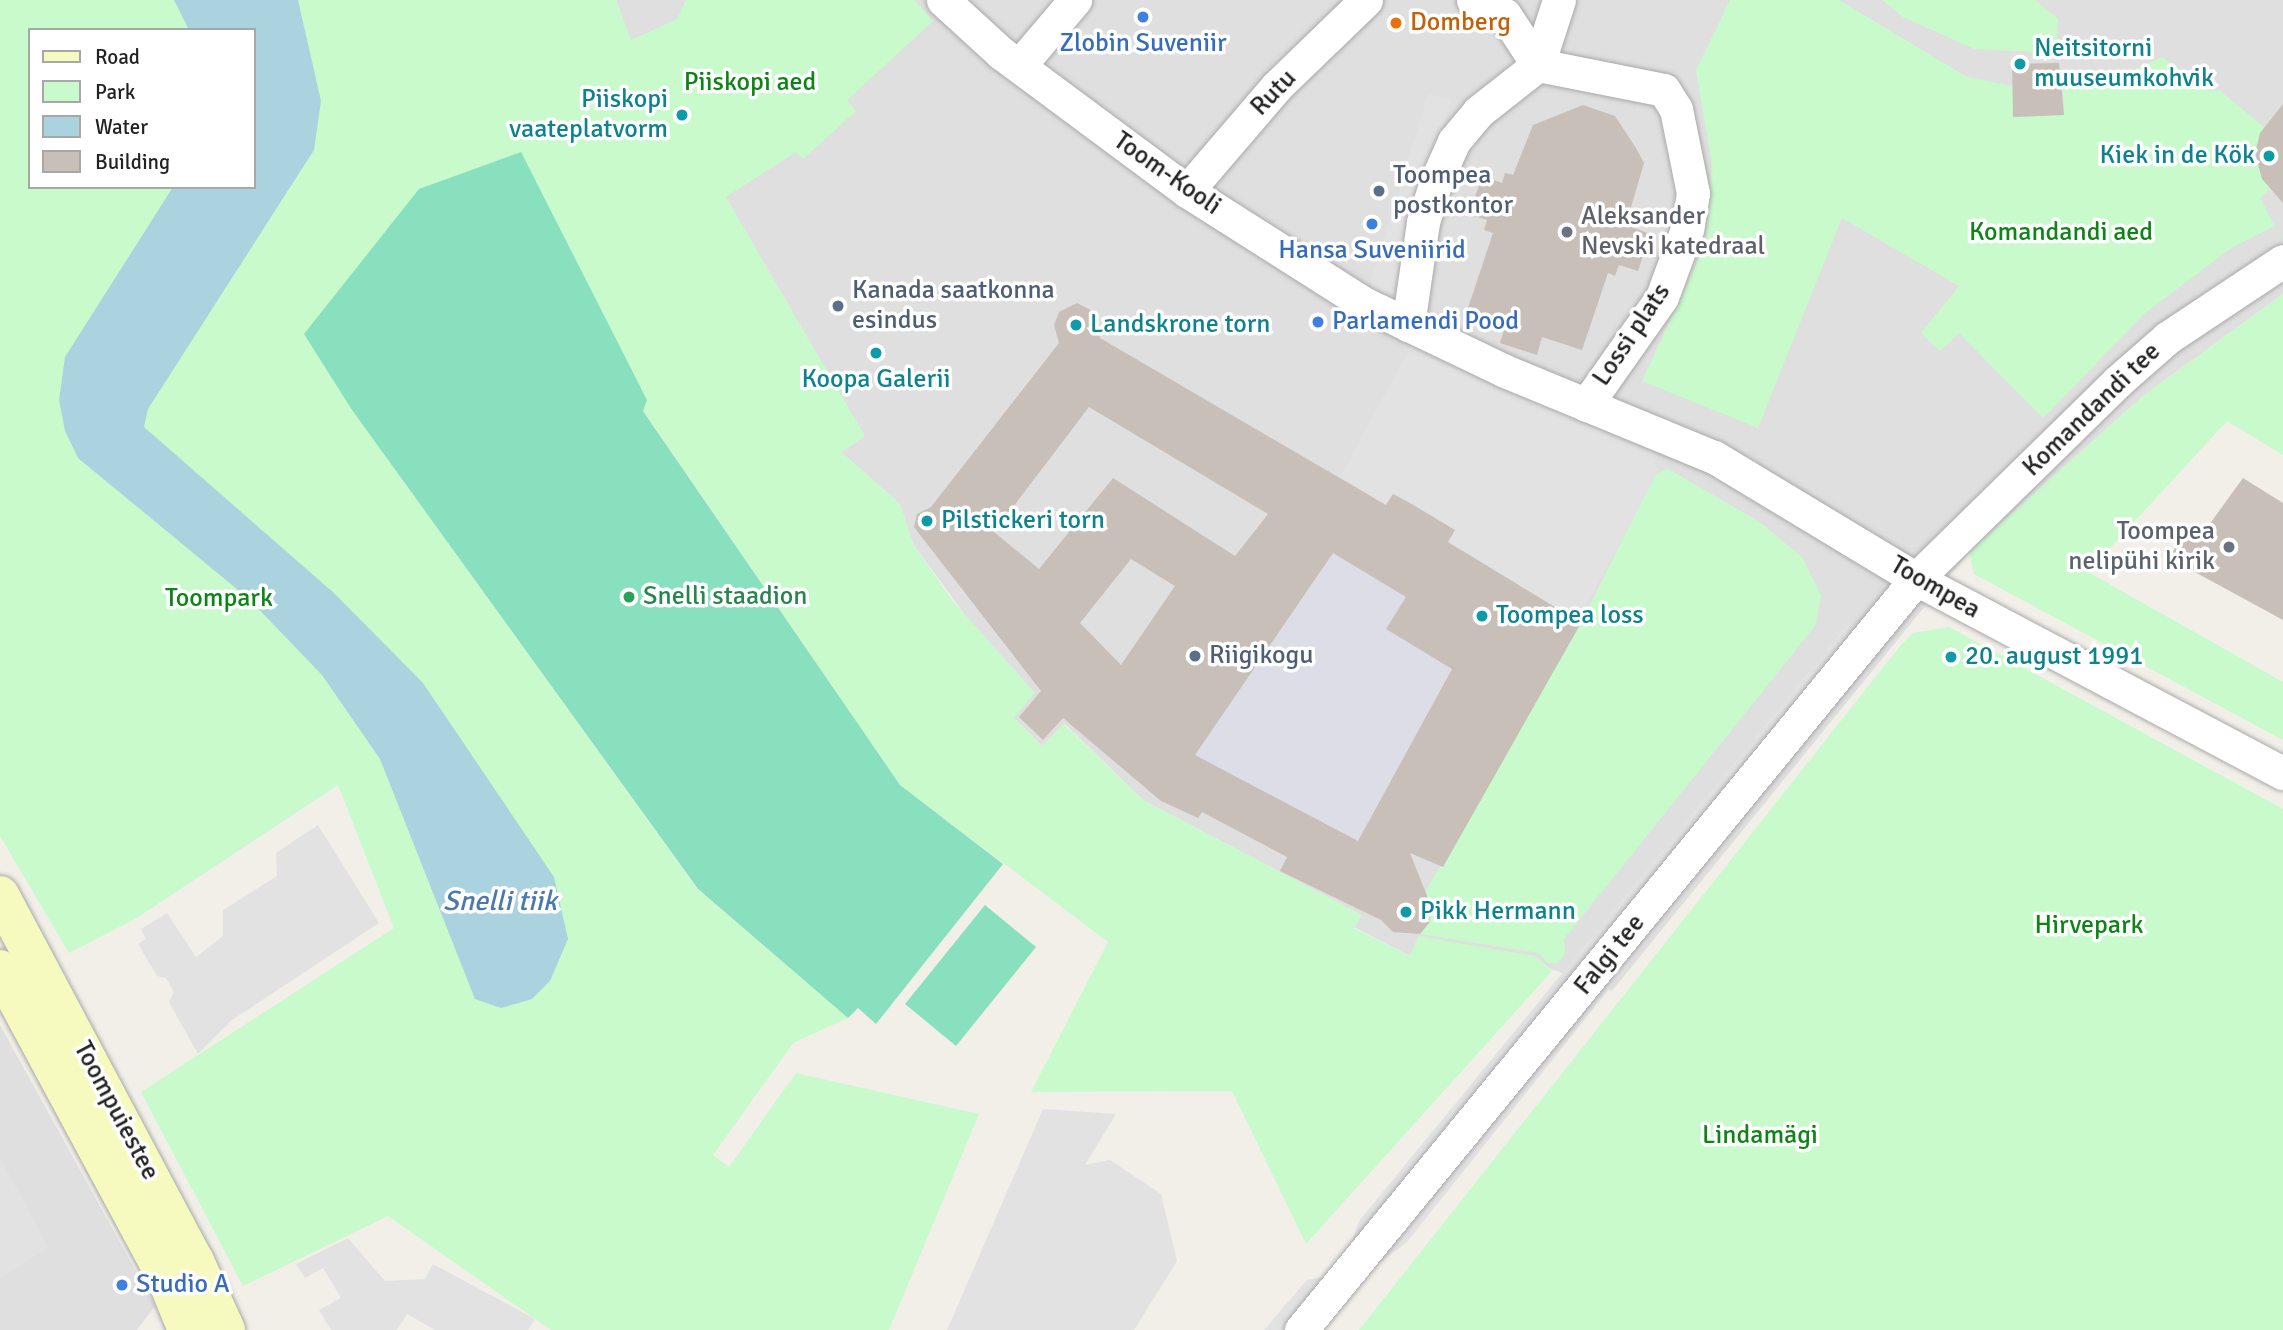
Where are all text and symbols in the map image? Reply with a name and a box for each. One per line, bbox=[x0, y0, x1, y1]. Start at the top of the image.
place label: Domberg bbox=[1410, 7, 1511, 39]
marker: Zlobin Suveniir bbox=[1135, 9, 1151, 25]
marker: Domberg bbox=[1388, 15, 1404, 31]
legend bbox=[28, 28, 256, 189]
place label: Zlobin Suveniir bbox=[1059, 28, 1227, 60]
place label: Neitsitorni muuseumkohvik bbox=[2034, 33, 2214, 94]
text: Road bbox=[95, 44, 140, 70]
marker: Neitsitorni muuseumkohvik bbox=[2012, 56, 2028, 72]
street label: Rutu bbox=[1245, 63, 1303, 123]
park label: Piiskopi aed bbox=[684, 67, 816, 99]
text: Park bbox=[95, 79, 135, 105]
place label: Piiskopi vaateplatvorm bbox=[509, 84, 668, 146]
marker: Piiskopi vaateplatvorm bbox=[674, 107, 690, 123]
text: Water bbox=[95, 114, 148, 140]
street label: Toom-Kooli bbox=[1107, 126, 1227, 222]
place label: Kiek in de Kök bbox=[2100, 140, 2255, 172]
marker: Kiek in de Kök bbox=[2261, 148, 2277, 164]
text: Building bbox=[95, 149, 170, 175]
place label: Toompea postkontor bbox=[1393, 160, 1513, 222]
marker: Toompea postkontor bbox=[1371, 183, 1387, 199]
place label: Aleksander Nevski katedraal bbox=[1581, 201, 1765, 262]
marker: Hansa Suveniirid bbox=[1364, 216, 1380, 232]
park label: Komandandi aed bbox=[1969, 217, 2153, 249]
marker: Aleksander Nevski katedraal bbox=[1559, 224, 1575, 240]
place label: Hansa Suveniirid bbox=[1278, 235, 1466, 267]
place label: Kanada saatkonna esindus bbox=[852, 275, 1055, 336]
street label: Lossi plats bbox=[1586, 278, 1678, 392]
marker: Kanada saatkonna esindus bbox=[830, 298, 846, 314]
place label: Parlamendi Pood bbox=[1332, 306, 1519, 338]
place label: Landskrone torn bbox=[1090, 309, 1271, 341]
marker: Parlamendi Pood bbox=[1310, 314, 1326, 330]
marker: Landskrone torn bbox=[1068, 317, 1084, 333]
street label: Komandandi tee bbox=[2017, 337, 2167, 483]
marker: Koopa Galerii bbox=[868, 345, 884, 361]
place label: Koopa Galerii bbox=[801, 364, 951, 396]
place label: Pilstickeri torn bbox=[941, 505, 1105, 537]
marker: Pilstickeri torn bbox=[919, 513, 935, 529]
place label: Toompea nelipühi kirik bbox=[2068, 516, 2215, 578]
marker: Toompea nelipühi kirik bbox=[2221, 539, 2237, 555]
street label: Toompea bbox=[1885, 550, 1985, 626]
place label: Snelli staadion bbox=[643, 581, 807, 613]
park label: Toompark bbox=[165, 583, 273, 615]
marker: Snelli staadion bbox=[621, 589, 637, 605]
place label: Toompea loss bbox=[1496, 600, 1644, 632]
marker: Toompea loss bbox=[1474, 608, 1490, 624]
place label: Riigikogu bbox=[1209, 640, 1313, 672]
place label: 20. august 1991 bbox=[1965, 641, 2143, 673]
marker: Riigikogu bbox=[1187, 648, 1203, 664]
marker: 20. august 1991 bbox=[1943, 649, 1959, 665]
water label: Snelli tiik bbox=[443, 884, 557, 918]
place label: Pikk Hermann bbox=[1420, 896, 1576, 928]
marker: Pikk Hermann bbox=[1398, 904, 1414, 920]
street label: Falgi tee bbox=[1568, 908, 1652, 1002]
park label: Hirvepark bbox=[2035, 910, 2143, 942]
street label: Toompuiestee bbox=[66, 1036, 166, 1186]
park label: Lindamägi bbox=[1702, 1120, 1818, 1152]
place label: Studio A bbox=[136, 1269, 230, 1301]
marker: Studio A bbox=[114, 1277, 130, 1293]

